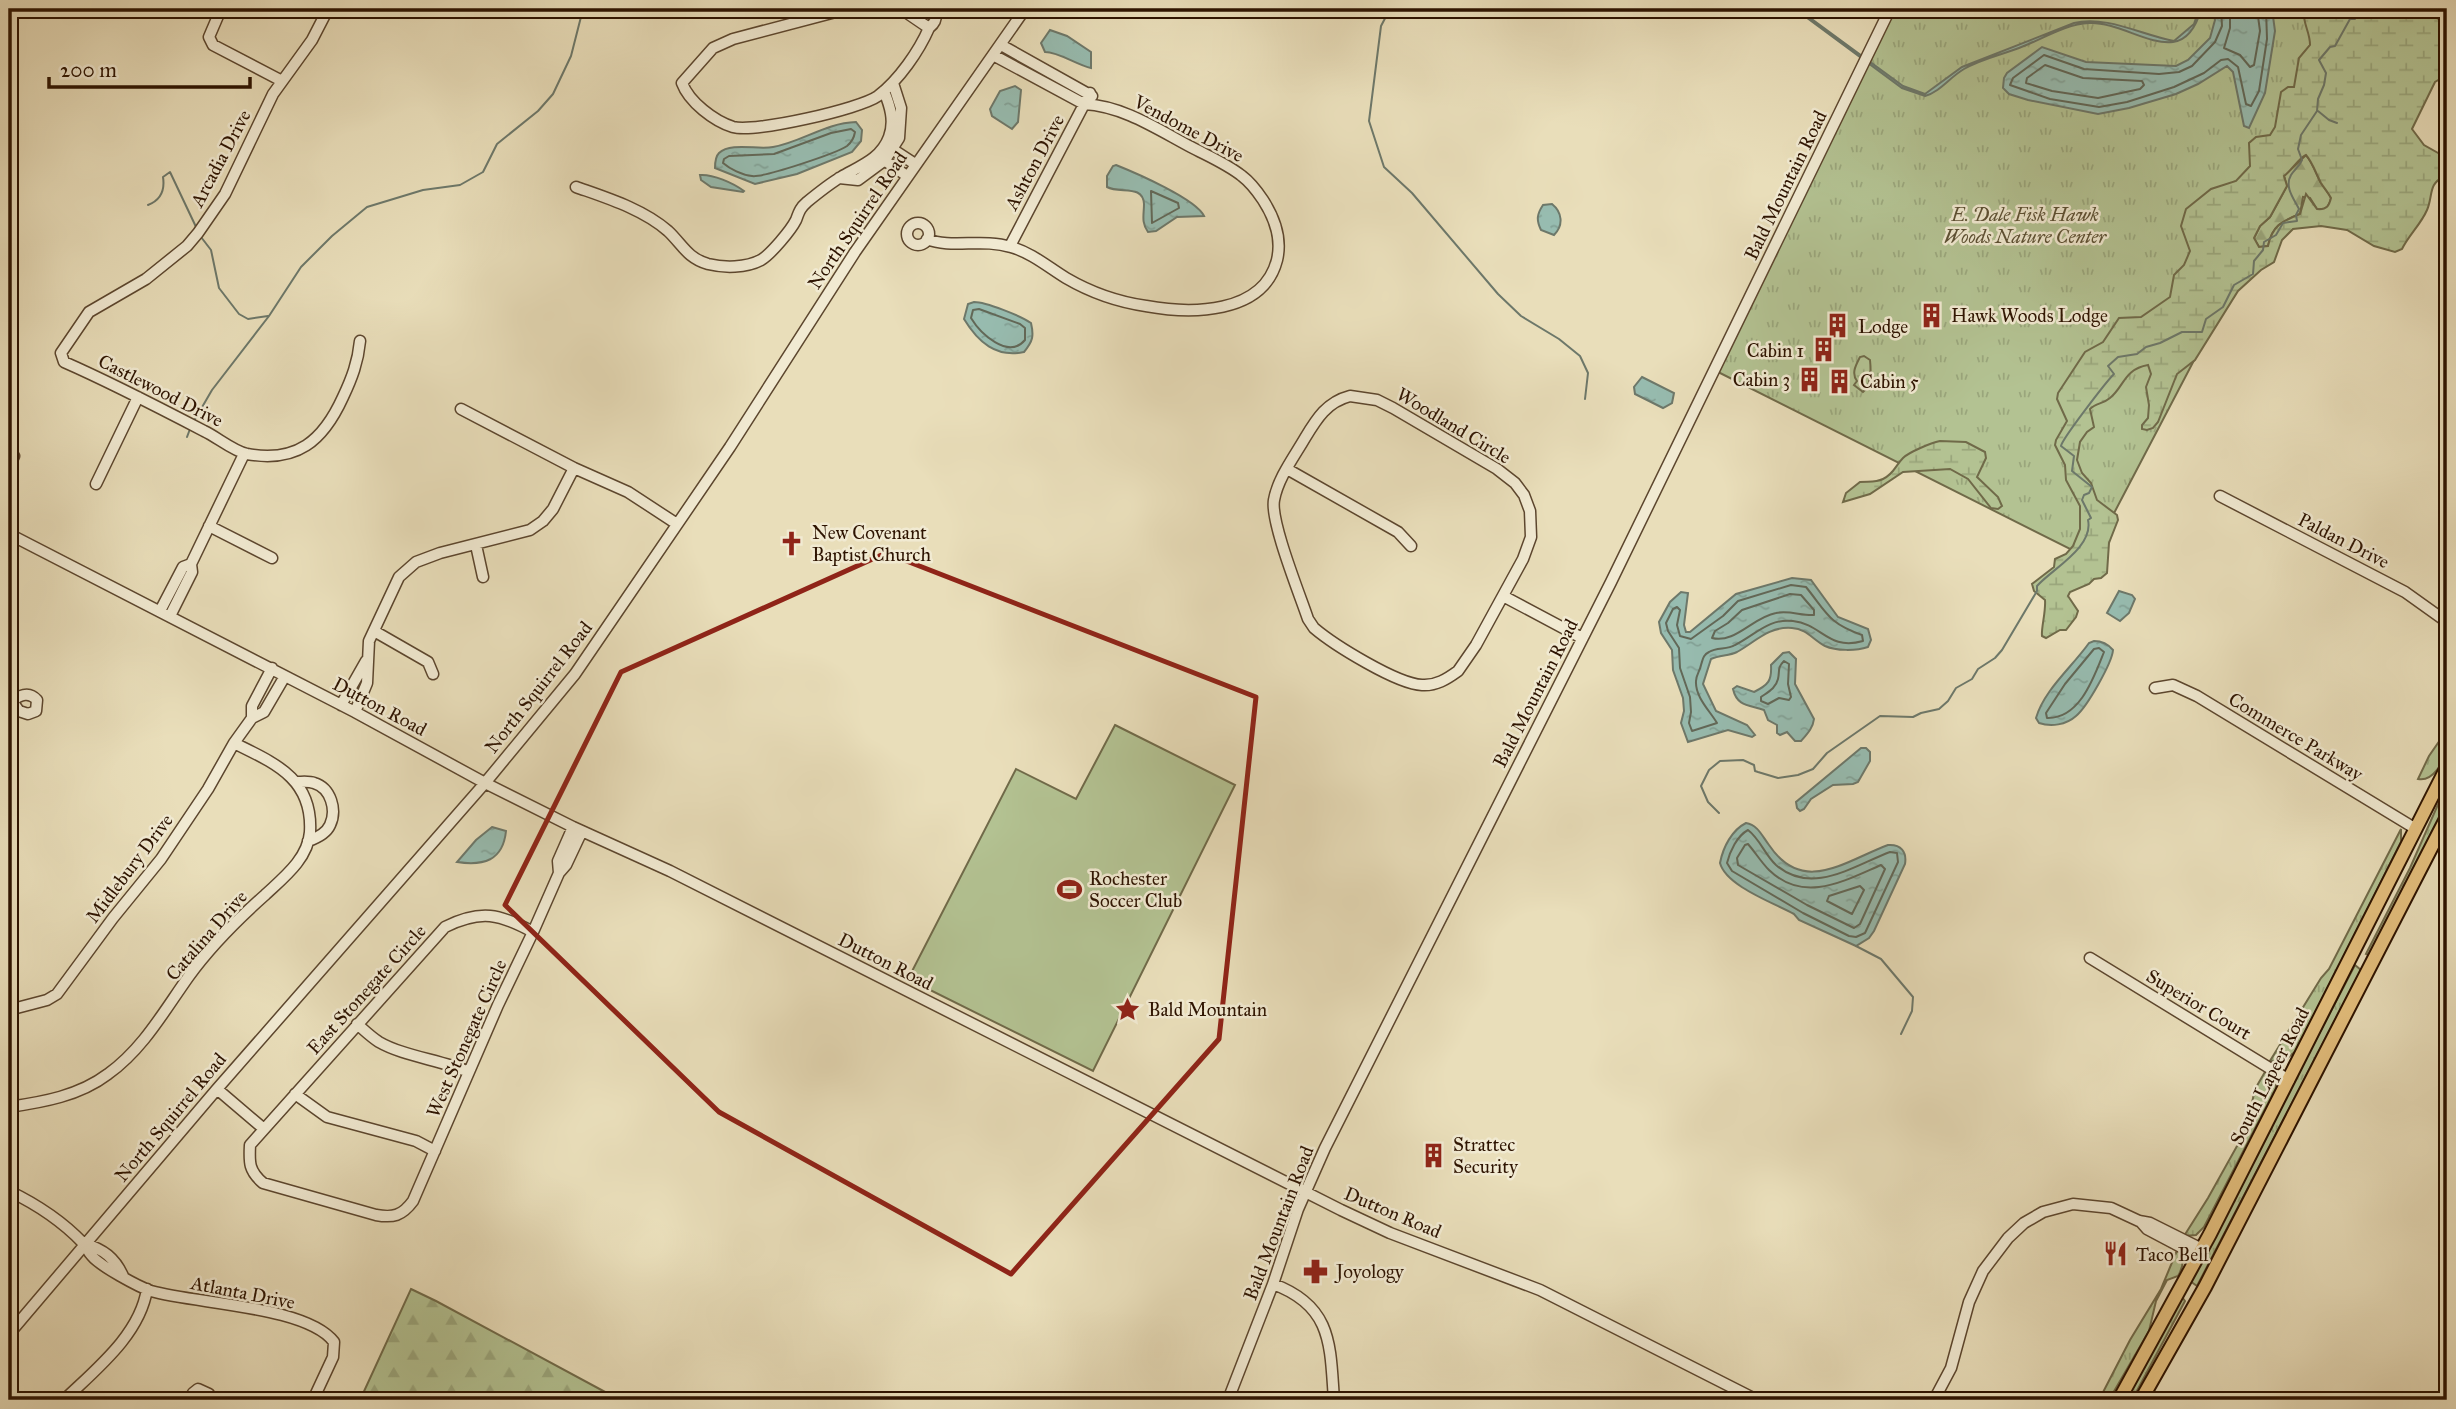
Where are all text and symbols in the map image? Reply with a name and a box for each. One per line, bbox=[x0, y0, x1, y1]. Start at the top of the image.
scale bar bbox=[49, 46, 250, 90]
text: 200 m bbox=[60, 57, 117, 83]
street label: Vendome Drive bbox=[1129, 89, 1248, 167]
street label: Arcadia Drive bbox=[185, 106, 256, 212]
street label: Bald Mountain Road bbox=[1739, 106, 1832, 264]
street label: Ashton Drive bbox=[999, 110, 1069, 215]
street label: North Squirrel Road bbox=[803, 147, 913, 294]
park label: E. Dale Fisk Hawk Woods Nature Center bbox=[1944, 203, 2107, 248]
building icon: Hawk Woods Lodge bbox=[1917, 301, 1945, 329]
place label: Hawk Woods Lodge bbox=[1951, 304, 2108, 328]
building icon: Lodge bbox=[1824, 312, 1852, 340]
place label: Lodge bbox=[1858, 315, 1908, 339]
building icon: Cabin 1 bbox=[1810, 336, 1838, 364]
place label: Cabin 1 bbox=[1747, 339, 1804, 362]
street label: Castlewood Drive bbox=[95, 349, 227, 432]
building icon: Cabin 3 bbox=[1796, 365, 1824, 393]
building icon: Cabin 5 bbox=[1826, 367, 1854, 395]
place label: Cabin 3 bbox=[1733, 368, 1790, 391]
place label: Cabin 5 bbox=[1860, 370, 1919, 393]
street label: Woodland Circle bbox=[1392, 382, 1515, 469]
street label: Paldan Drive bbox=[2294, 508, 2393, 573]
place label: New Covenant Baptist Church bbox=[812, 521, 931, 566]
church icon: New Covenant Baptist Church bbox=[778, 529, 806, 557]
street label: Bald Mountain Road bbox=[1488, 615, 1583, 771]
street label: North Squirrel Road bbox=[480, 616, 598, 758]
street label: Dutton Road bbox=[329, 672, 431, 741]
street label: Commerce Parkway bbox=[2224, 687, 2368, 786]
street label: Midlebury Drive bbox=[81, 809, 178, 927]
place label: Rochester Soccer Club bbox=[1089, 867, 1182, 912]
sports icon: Rochester Soccer Club bbox=[1055, 875, 1083, 903]
street label: Catalina Drive bbox=[161, 885, 252, 985]
street label: East Stonegate Circle bbox=[302, 920, 432, 1060]
street label: Dutton Road bbox=[835, 928, 937, 995]
street label: West Stonegate Circle bbox=[421, 956, 513, 1121]
street label: Superior Court bbox=[2142, 964, 2256, 1045]
place icon: Bald Mountain bbox=[1114, 995, 1142, 1023]
place label: Bald Mountain bbox=[1148, 998, 1267, 1021]
street label: South Lapeer Road bbox=[2225, 1003, 2314, 1149]
street label: North Squirrel Road bbox=[110, 1048, 232, 1187]
place label: Strattec Security bbox=[1453, 1133, 1519, 1178]
building icon: Strattec Security bbox=[1419, 1141, 1447, 1169]
street label: Bald Mountain Road bbox=[1238, 1142, 1319, 1304]
street label: Dutton Road bbox=[1341, 1182, 1445, 1243]
restaurant icon: Taco Bell bbox=[2102, 1240, 2130, 1268]
place label: Taco Bell bbox=[2136, 1243, 2209, 1266]
pharmacy icon: Joyology bbox=[1302, 1257, 1330, 1285]
place label: Joyology bbox=[1334, 1260, 1405, 1284]
street label: Atlanta Drive bbox=[188, 1271, 297, 1314]

